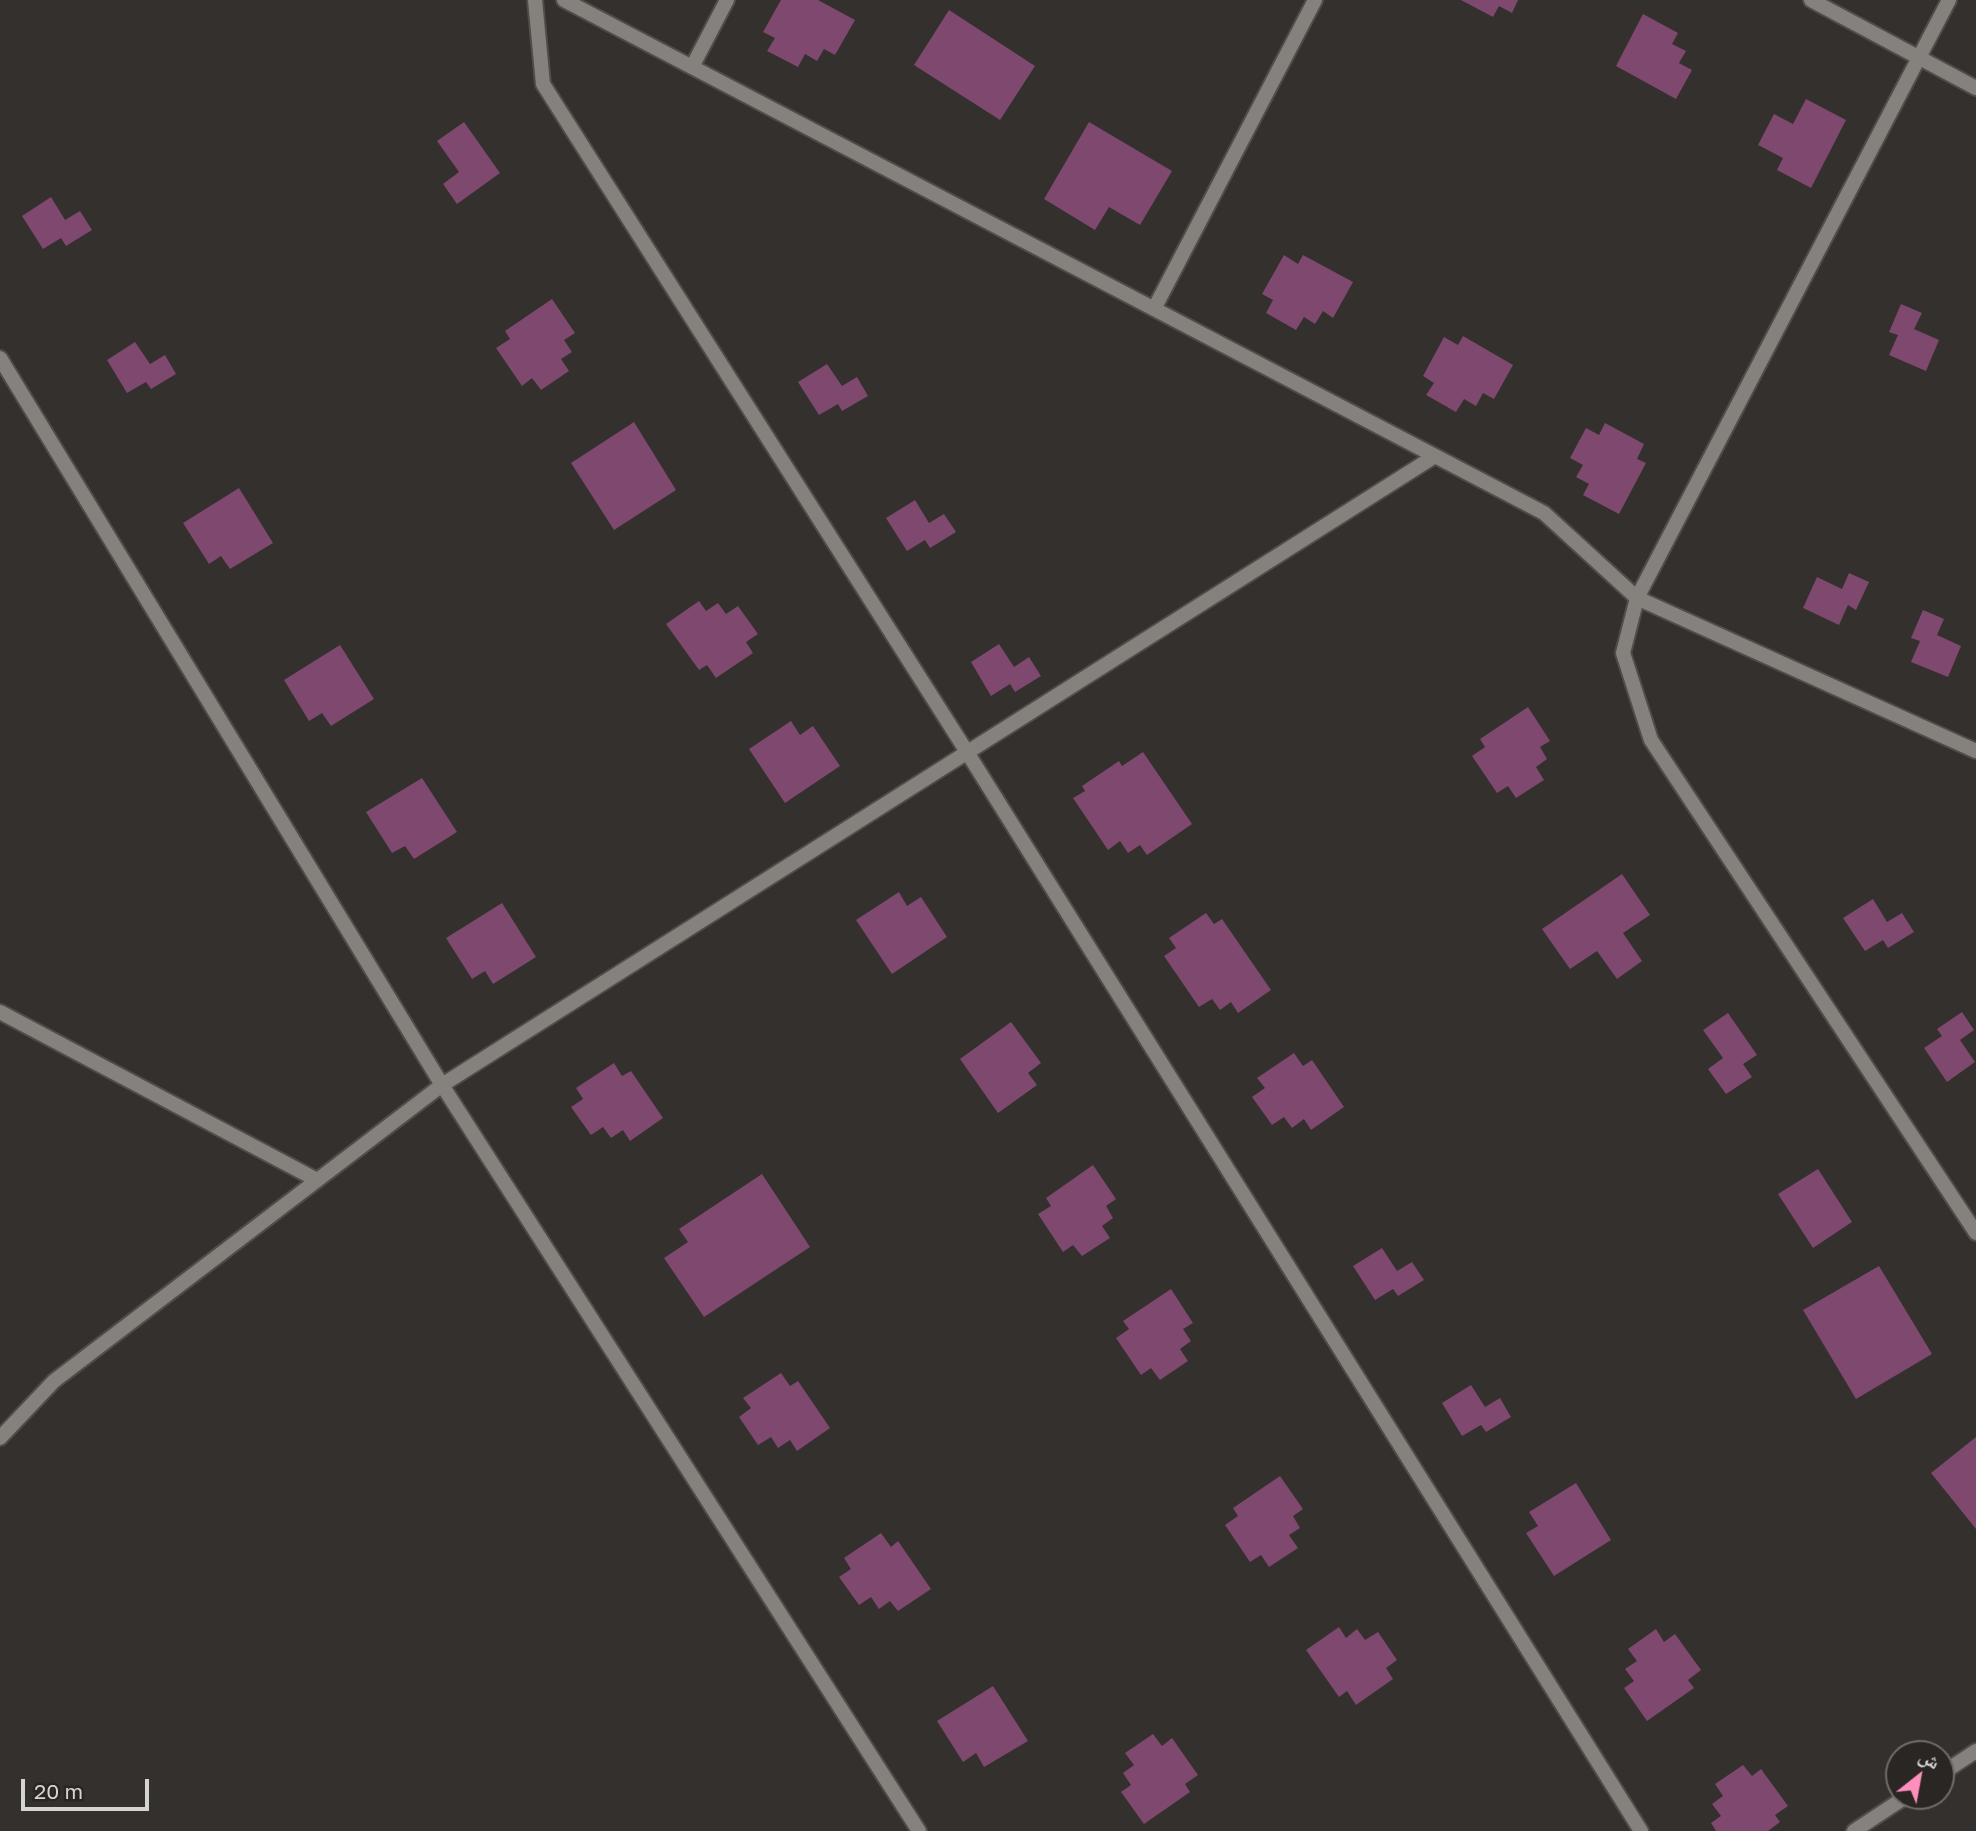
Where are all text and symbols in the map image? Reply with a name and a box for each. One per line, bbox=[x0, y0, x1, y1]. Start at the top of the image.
north arrow bbox=[1885, 1740, 1955, 1810]
text: ش bbox=[1915, 1743, 1945, 1773]
scale bar bbox=[24, 1764, 152, 1808]
text: 20 m bbox=[34, 1778, 83, 1804]

